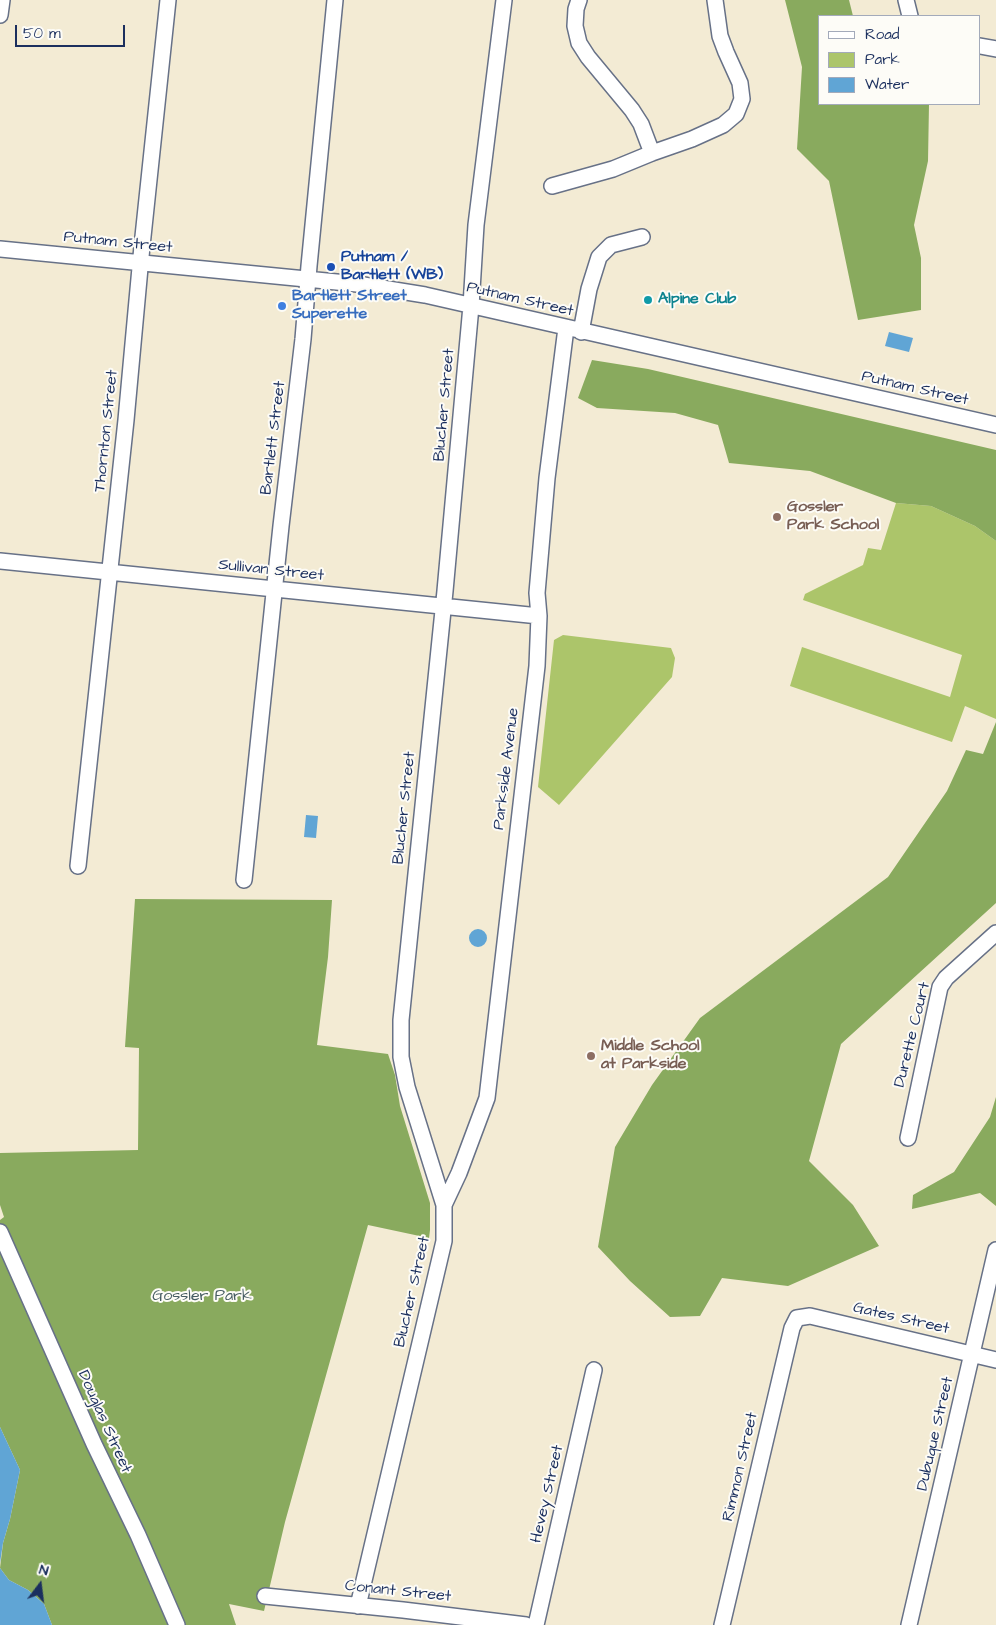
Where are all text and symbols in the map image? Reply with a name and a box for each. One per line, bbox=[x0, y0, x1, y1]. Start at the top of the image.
scale bar bbox=[18, 15, 128, 47]
legend bbox=[818, 15, 981, 105]
text: 50 m bbox=[23, 23, 61, 44]
text: Road bbox=[865, 24, 899, 45]
text: Park bbox=[865, 49, 900, 70]
text: Water bbox=[865, 74, 909, 95]
street label: Putnam Street bbox=[63, 228, 173, 258]
place label: Putnam / Bartlett (WB) bbox=[341, 248, 443, 286]
marker: Putnam / Bartlett (WB) bbox=[325, 261, 337, 273]
street label: Putnam Street bbox=[465, 278, 575, 322]
place label: Bartlett Street Superette bbox=[292, 287, 407, 325]
place label: Alpine Club bbox=[658, 290, 736, 310]
marker: Alpine Club bbox=[642, 294, 654, 306]
marker: Bartlett Street Superette bbox=[276, 300, 288, 312]
street label: Blucher Street bbox=[430, 348, 460, 462]
street label: Putnam Street bbox=[860, 367, 970, 411]
street label: Thornton Street bbox=[91, 369, 123, 493]
street label: Bartlett Street bbox=[257, 380, 291, 496]
place label: Gossler Park School bbox=[787, 498, 879, 536]
marker: Gossler Park School bbox=[771, 511, 783, 523]
street label: Sullivan Street bbox=[217, 556, 325, 586]
street label: Parkside Avenue bbox=[490, 707, 524, 831]
street label: Blucher Street bbox=[390, 751, 420, 865]
street label: Durette Court bbox=[891, 980, 935, 1090]
place label: Middle School at Parkside bbox=[601, 1037, 699, 1075]
marker: Middle School at Parkside bbox=[585, 1050, 597, 1062]
street label: Blucher Street bbox=[391, 1235, 435, 1349]
park label: Gossler Park bbox=[152, 1287, 252, 1307]
street label: Gates Street bbox=[851, 1299, 951, 1339]
street label: Douglas Street bbox=[73, 1368, 135, 1476]
street label: Dubuque Street bbox=[914, 1375, 958, 1493]
street label: Rimmon Street bbox=[719, 1411, 763, 1523]
street label: Hevey Street bbox=[527, 1443, 569, 1545]
north arrow bbox=[15, 1560, 65, 1610]
text: N bbox=[37, 1560, 51, 1581]
street label: Conant Street bbox=[344, 1577, 452, 1607]

